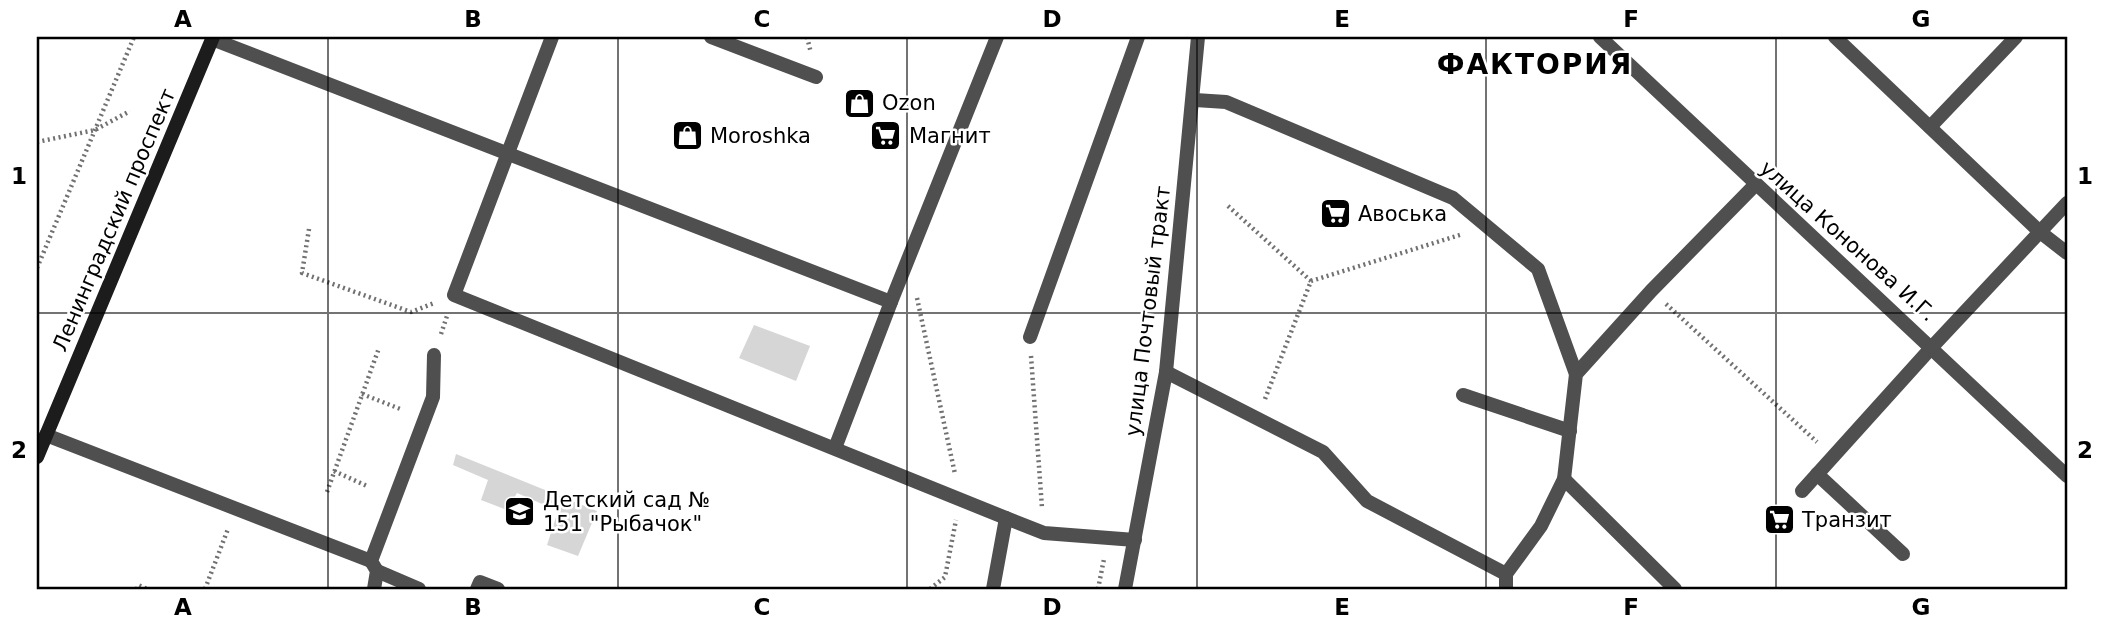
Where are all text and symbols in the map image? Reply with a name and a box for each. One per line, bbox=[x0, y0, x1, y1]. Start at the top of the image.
text: A bbox=[174, 6, 192, 32]
text: B bbox=[464, 6, 482, 32]
text: C bbox=[754, 6, 770, 32]
text: D bbox=[1042, 6, 1062, 32]
text: E bbox=[1334, 6, 1350, 32]
text: F bbox=[1623, 6, 1639, 32]
text: G bbox=[1912, 6, 1930, 32]
district label: ФАКТОРИЯ bbox=[1437, 48, 1633, 81]
street label: Ленинградский проспект bbox=[48, 85, 180, 355]
shop icon: Ozon bbox=[842, 86, 876, 120]
place label: Ozon bbox=[882, 91, 936, 115]
shop icon: Moroshka bbox=[670, 119, 704, 153]
supermarket icon: Магнит bbox=[869, 119, 903, 153]
place label: Moroshka bbox=[710, 124, 811, 148]
place label: Магнит bbox=[909, 124, 991, 148]
street label: улица Кононова И.Г. bbox=[1755, 156, 1941, 326]
text: 1 bbox=[11, 163, 27, 189]
text: 1 bbox=[2077, 163, 2093, 189]
street label: улица Почтовый тракт bbox=[1121, 184, 1175, 438]
supermarket icon: Авоська bbox=[1318, 197, 1352, 231]
place label: Авоська bbox=[1358, 202, 1447, 226]
text: 2 bbox=[11, 437, 27, 463]
text: 2 bbox=[2077, 437, 2093, 463]
place label: Детский сад № 151 "Рыбачок" bbox=[543, 488, 710, 536]
school or university icon: Детский сад № 151 "Рыбачок" bbox=[503, 495, 537, 529]
supermarket icon: Транзит bbox=[1762, 503, 1796, 537]
place label: Транзит bbox=[1801, 508, 1892, 532]
text: A bbox=[174, 594, 192, 620]
text: B bbox=[464, 594, 482, 620]
text: C bbox=[754, 594, 770, 620]
text: D bbox=[1042, 594, 1062, 620]
text: E bbox=[1334, 594, 1350, 620]
text: F bbox=[1623, 594, 1639, 620]
text: G bbox=[1912, 594, 1930, 620]

